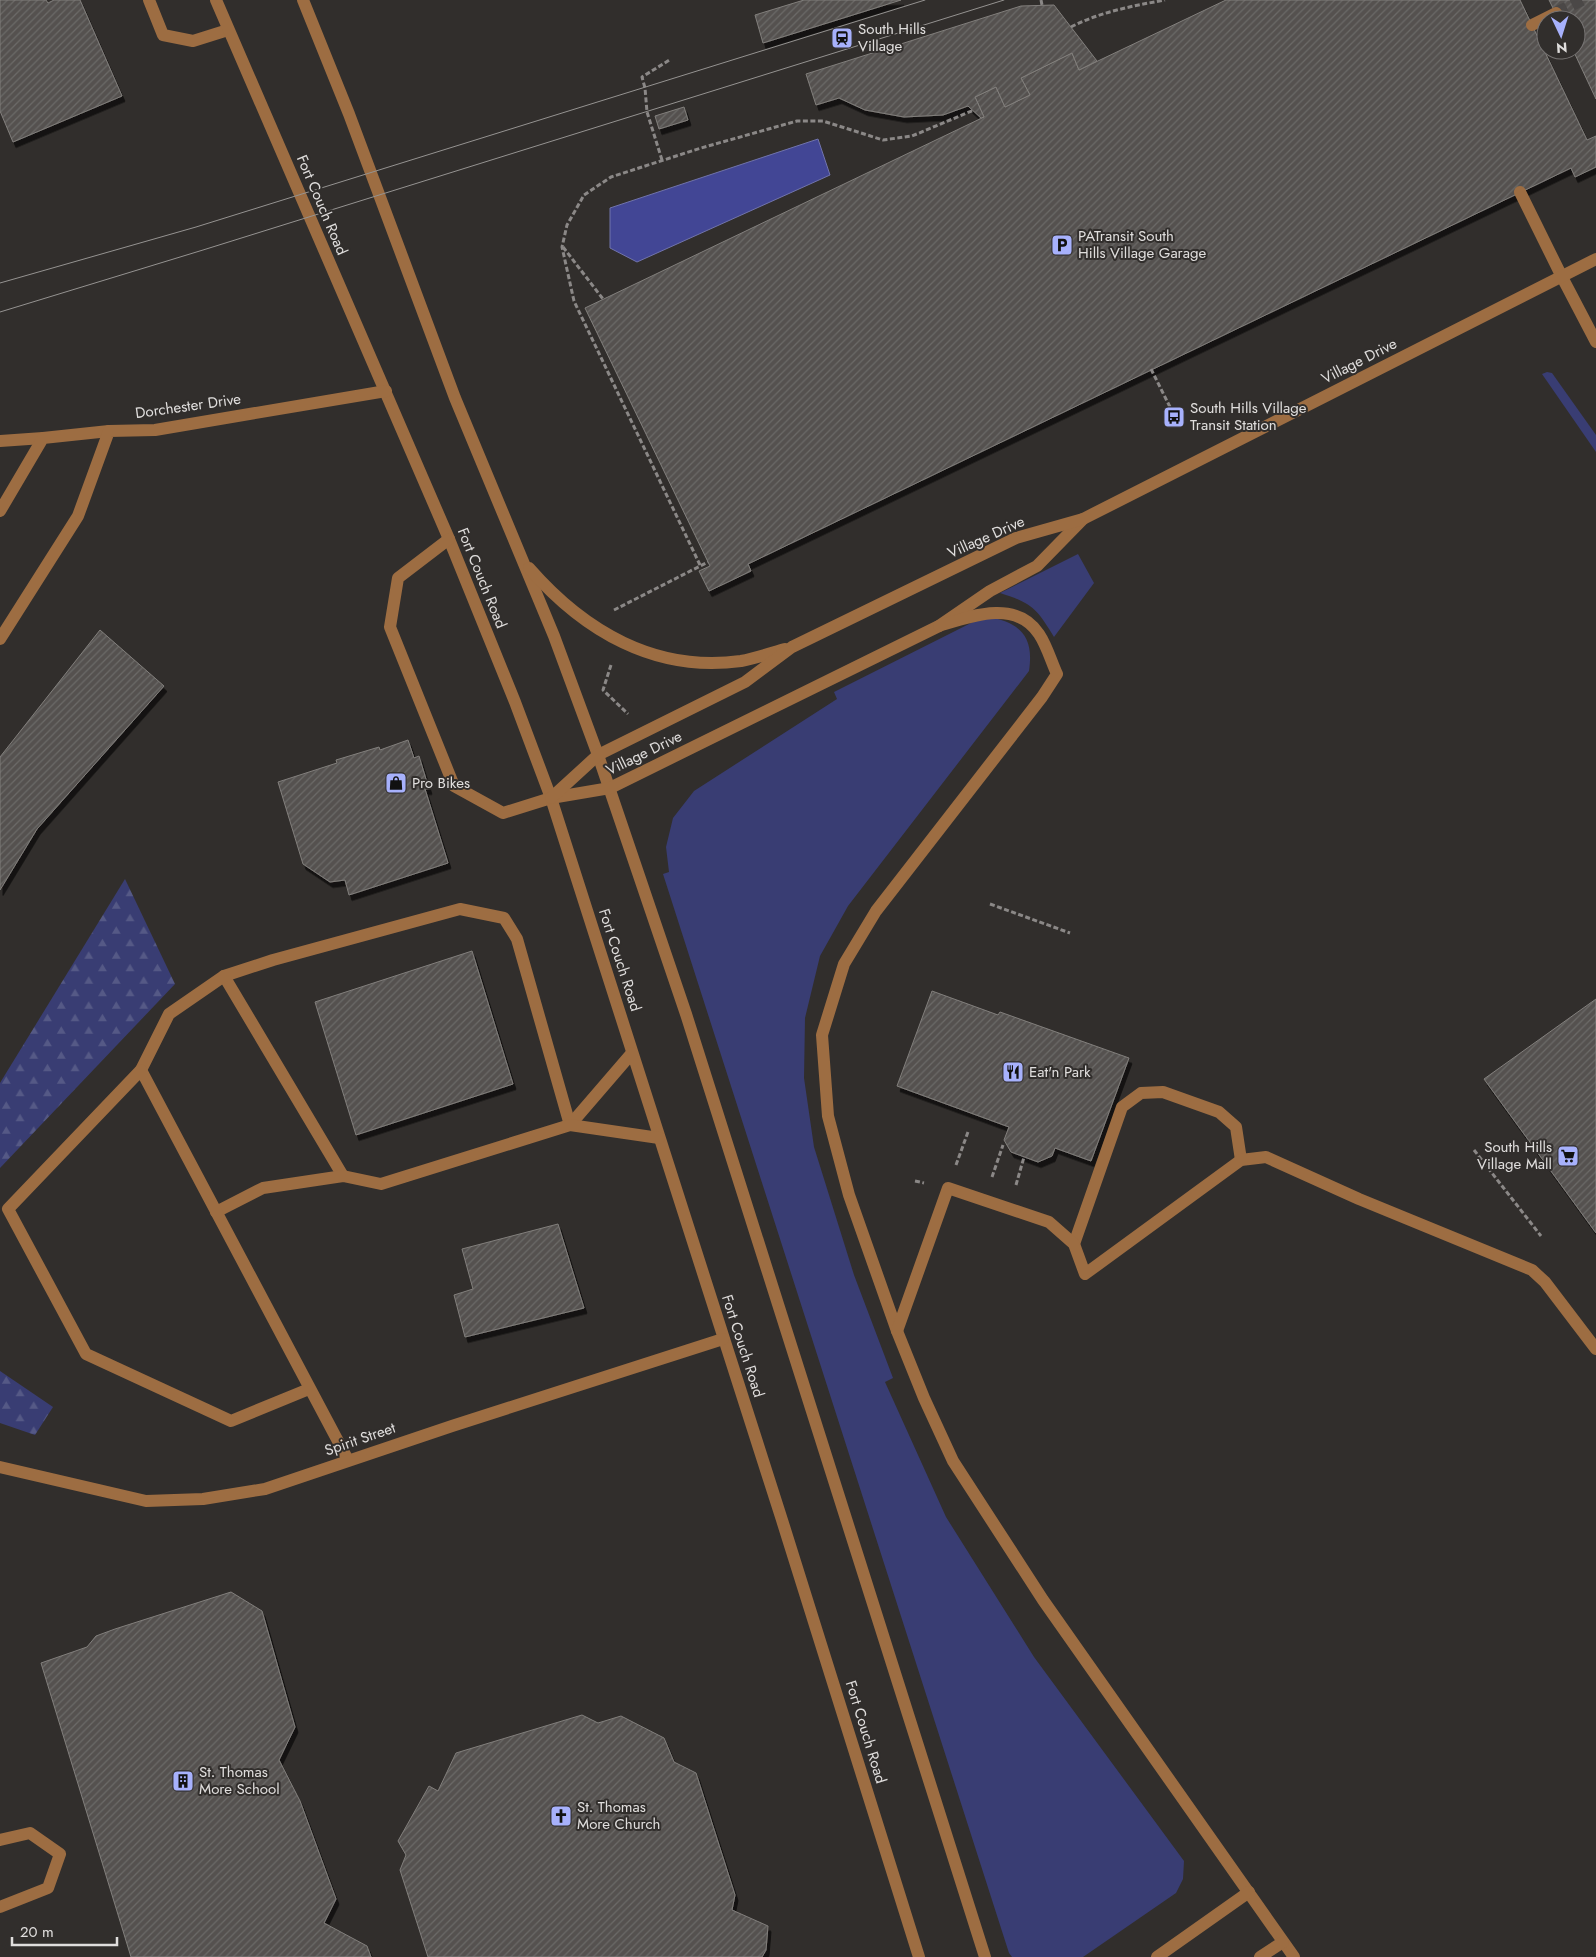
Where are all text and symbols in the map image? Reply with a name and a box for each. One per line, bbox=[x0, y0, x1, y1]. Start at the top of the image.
north arrow bbox=[1536, 10, 1586, 60]
place label: South Hills Village bbox=[858, 18, 926, 57]
station icon: South Hills Village bbox=[830, 26, 854, 50]
text: N bbox=[1556, 38, 1568, 58]
street label: Fort Couch Road bbox=[291, 152, 353, 258]
place label: PATransit South Hills Village Garage bbox=[1078, 225, 1207, 264]
parking icon: PATransit South Hills Village Garage bbox=[1050, 233, 1074, 257]
street label: Village Drive bbox=[1317, 332, 1401, 389]
street label: Dorchester Drive bbox=[134, 388, 242, 424]
place label: South Hills Village Transit Station bbox=[1190, 397, 1307, 436]
bus stop icon: South Hills Village Transit Station bbox=[1162, 405, 1186, 429]
street label: Village Drive bbox=[944, 510, 1028, 564]
street label: Fort Couch Road bbox=[452, 524, 512, 632]
street label: Village Drive bbox=[602, 725, 686, 781]
shop icon: Pro Bikes bbox=[384, 771, 408, 795]
place label: Pro Bikes bbox=[412, 772, 470, 794]
street label: Fort Couch Road bbox=[593, 906, 647, 1014]
restaurant icon: Eat'n Park bbox=[1001, 1060, 1025, 1084]
place label: Eat'n Park bbox=[1029, 1061, 1091, 1083]
place label: South Hills Village Mall bbox=[1477, 1136, 1552, 1175]
supermarket icon: South Hills Village Mall bbox=[1556, 1144, 1580, 1168]
street label: Fort Couch Road bbox=[716, 1292, 770, 1400]
street label: Spirit Street bbox=[322, 1416, 399, 1461]
street label: Fort Couch Road bbox=[840, 1678, 892, 1786]
place label: St. Thomas More School bbox=[199, 1761, 280, 1800]
building icon: St. Thomas More School bbox=[171, 1769, 195, 1793]
place label: St. Thomas More Church bbox=[577, 1796, 660, 1835]
church icon: St. Thomas More Church bbox=[549, 1804, 573, 1828]
scale bar bbox=[12, 1914, 118, 1946]
text: 20 m bbox=[20, 1921, 54, 1943]

